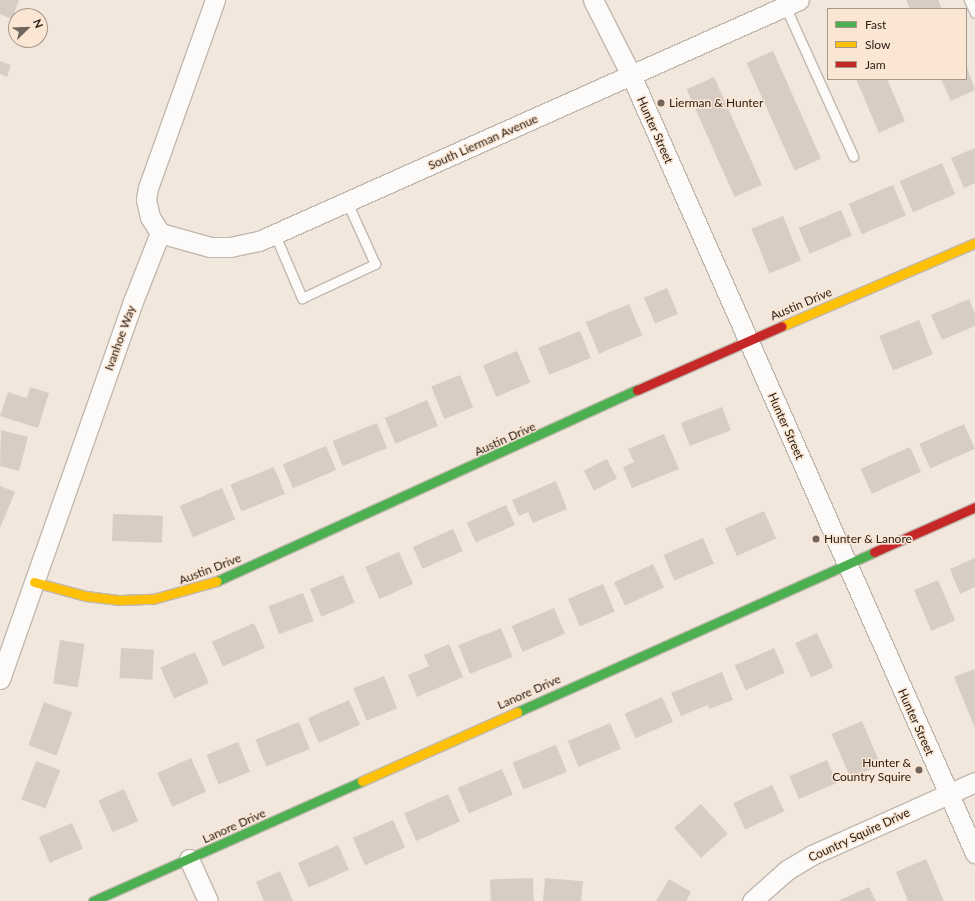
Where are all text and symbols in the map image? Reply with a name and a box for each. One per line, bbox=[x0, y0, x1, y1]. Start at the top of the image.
north arrow bbox=[8, 8, 48, 48]
legend bbox=[827, 8, 967, 80]
text: N bbox=[31, 17, 46, 30]
text: Fast bbox=[865, 17, 886, 32]
text: Slow bbox=[865, 37, 890, 52]
text: Jam bbox=[865, 57, 886, 72]
street label: Hunter Street bbox=[634, 94, 676, 166]
place label: Lierman & Hunter bbox=[669, 96, 763, 110]
marker: Lierman & Hunter bbox=[656, 98, 666, 108]
street label: South Lierman Avenue bbox=[426, 111, 540, 173]
street label: Austin Drive bbox=[768, 285, 834, 323]
street label: Ivanhoe Way bbox=[102, 303, 138, 373]
street label: Hunter Street bbox=[765, 390, 807, 462]
street label: Austin Drive bbox=[472, 419, 538, 459]
place label: Hunter & Lanore bbox=[824, 532, 912, 546]
marker: Hunter & Lanore bbox=[811, 534, 821, 544]
street label: Austin Drive bbox=[177, 551, 243, 587]
street label: Lanore Drive bbox=[495, 672, 563, 712]
street label: Hunter Street bbox=[895, 686, 937, 758]
place label: Hunter & Country Squire bbox=[832, 756, 911, 784]
marker: Hunter & Country Squire bbox=[914, 765, 924, 775]
street label: Country Squire Drive bbox=[806, 805, 912, 865]
street label: Lanore Drive bbox=[200, 806, 268, 846]

